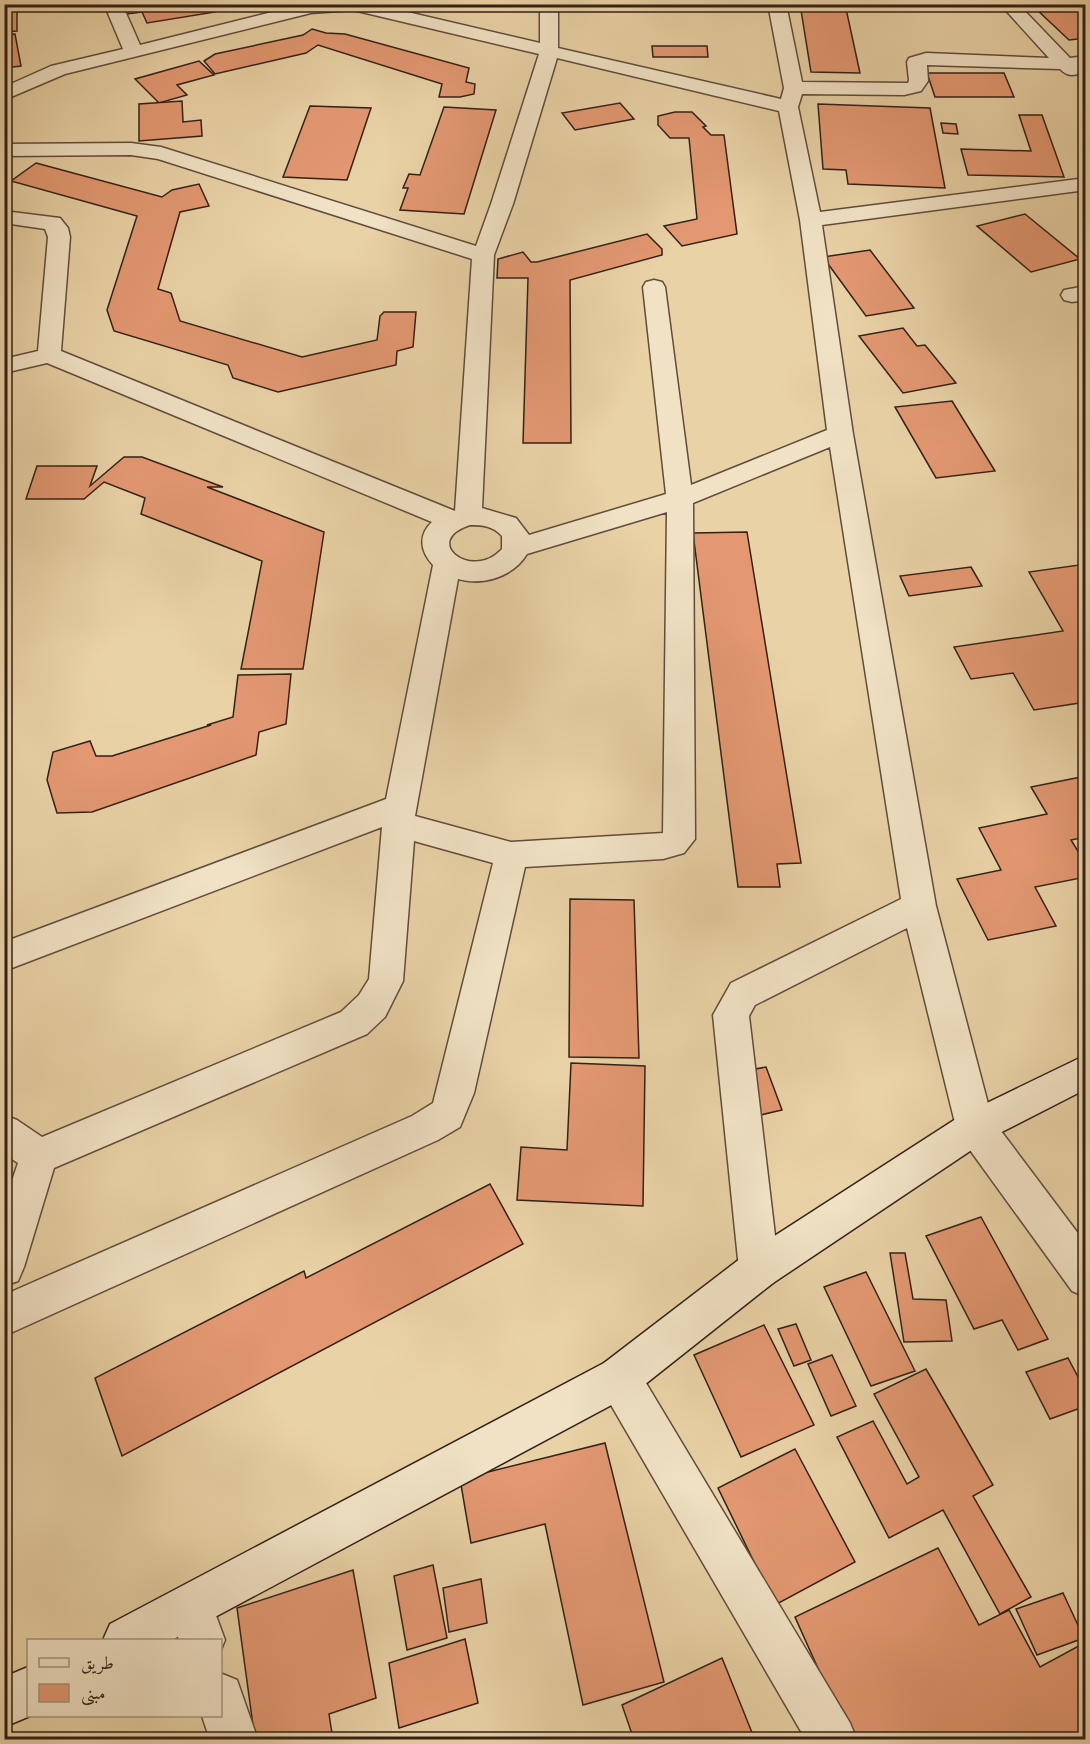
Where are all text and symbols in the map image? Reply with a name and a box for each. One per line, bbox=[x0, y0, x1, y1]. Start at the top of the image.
legend bbox=[27, 1639, 222, 1717]
text: طريق bbox=[81, 1653, 114, 1675]
text: مبنى bbox=[81, 1683, 106, 1706]

